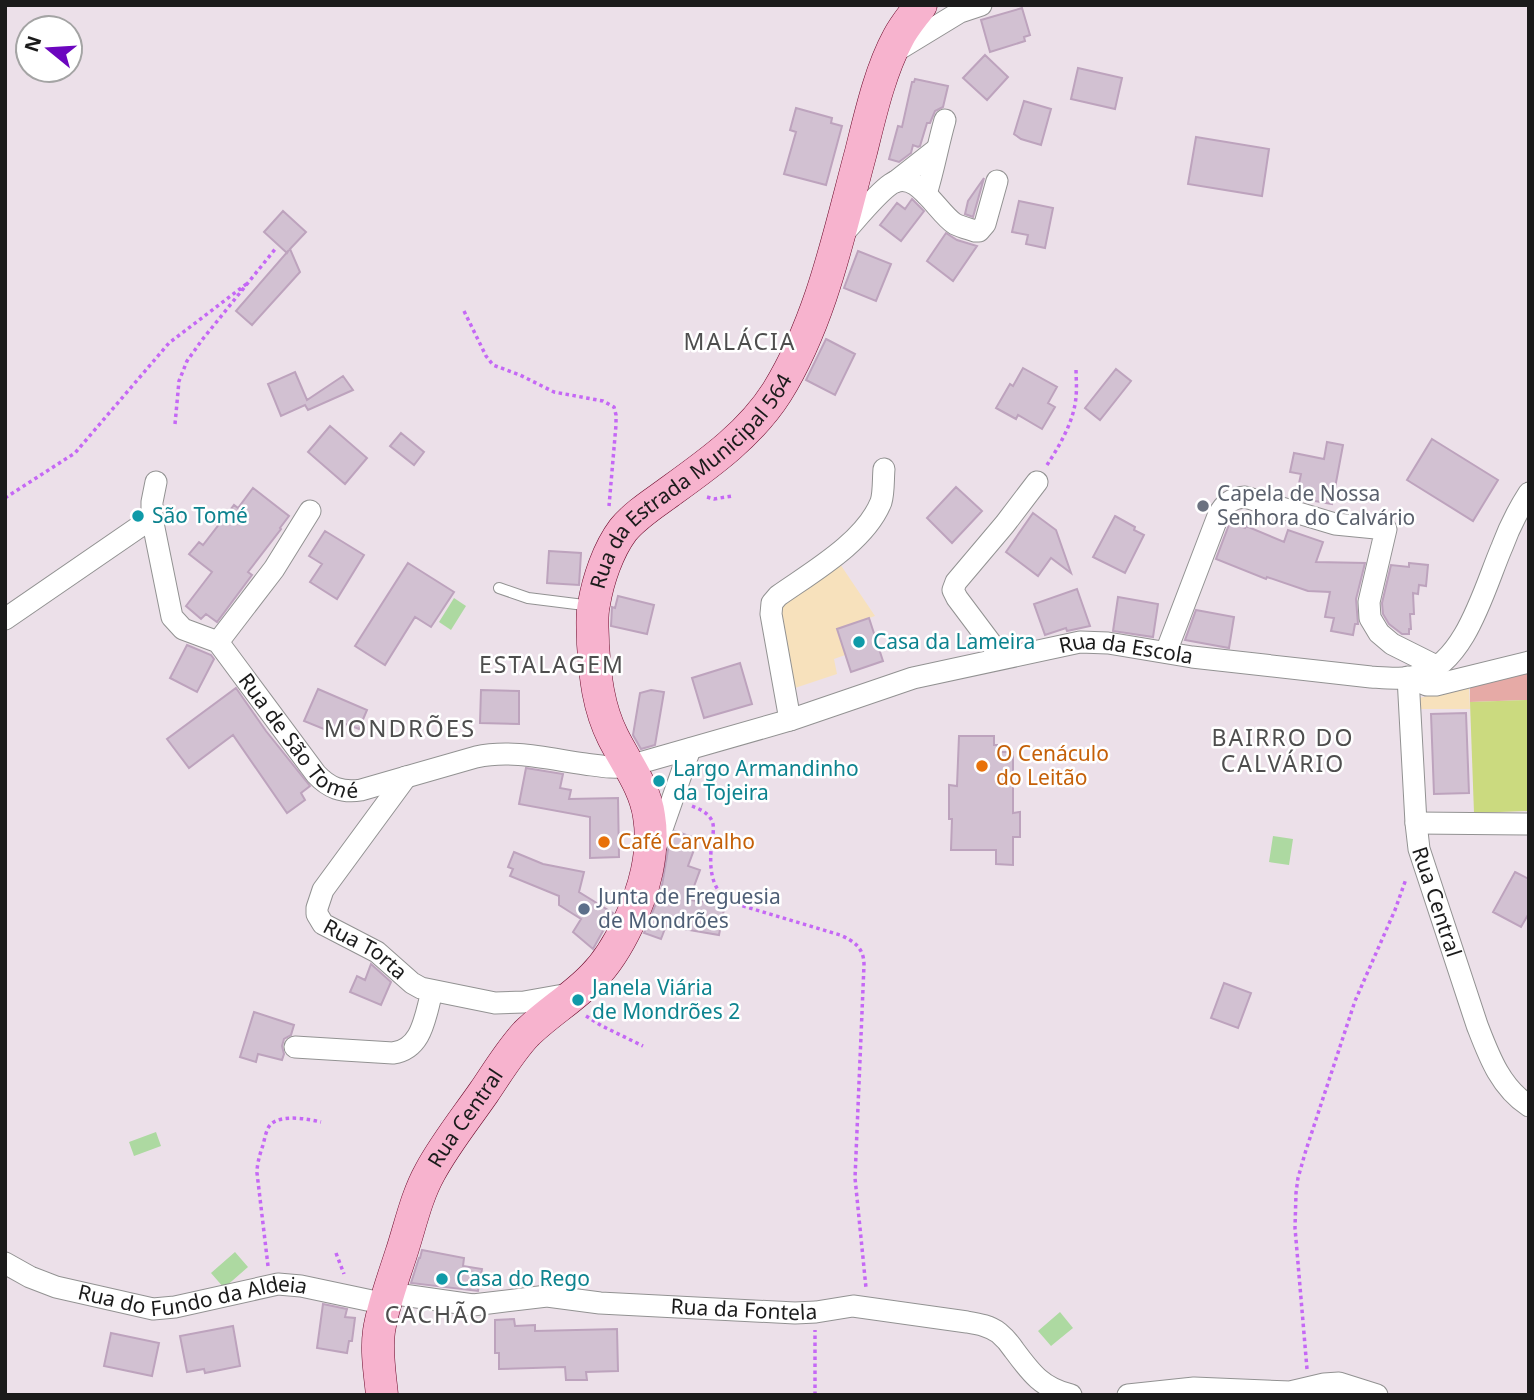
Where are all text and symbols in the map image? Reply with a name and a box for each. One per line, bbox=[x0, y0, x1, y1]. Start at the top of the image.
north arrow bbox=[14, 14, 84, 84]
text: N bbox=[18, 32, 48, 55]
district label: MALÁCIA bbox=[684, 325, 796, 357]
street label: Rua da Estrada Municipal 564 bbox=[583, 368, 798, 592]
place label: Capela de Nossa Senhora do Calvário bbox=[1217, 479, 1415, 531]
marker: Capela de Nossa Senhora do Calvário bbox=[1195, 498, 1211, 514]
place label: São Tomé bbox=[152, 501, 248, 529]
marker: São Tomé bbox=[130, 508, 146, 524]
street label: Rua da Escola bbox=[1056, 626, 1195, 670]
place label: Casa da Lameira bbox=[873, 627, 1035, 655]
marker: Casa da Lameira bbox=[851, 634, 867, 650]
district label: ESTALAGEM bbox=[479, 648, 625, 680]
street label: Rua de São Tomé bbox=[233, 667, 359, 804]
district label: MONDRÕES bbox=[324, 711, 476, 744]
district label: BAIRRO DO CALVÁRIO bbox=[1212, 721, 1354, 779]
place label: O Cenáculo do Leitão bbox=[996, 739, 1109, 791]
place label: Largo Armandinho da Tojeira bbox=[673, 754, 859, 806]
marker: O Cenáculo do Leitão bbox=[974, 758, 990, 774]
marker: Largo Armandinho da Tojeira bbox=[651, 773, 667, 789]
place label: Café Carvalho bbox=[618, 827, 755, 855]
marker: Café Carvalho bbox=[596, 834, 612, 850]
street label: Rua Central bbox=[1406, 843, 1469, 960]
place label: Junta de Freguesia de Mondrões bbox=[596, 882, 781, 934]
marker: Junta de Freguesia de Mondrões bbox=[576, 901, 592, 917]
street label: Rua Torta bbox=[319, 912, 414, 985]
place label: Janela Viária de Mondrões 2 bbox=[590, 973, 740, 1025]
marker: Janela Viária de Mondrões 2 bbox=[570, 992, 586, 1008]
street label: Rua Central bbox=[421, 1063, 509, 1172]
place label: Casa do Rego bbox=[456, 1264, 590, 1292]
street label: Rua do Fundo da Aldeia bbox=[75, 1269, 310, 1322]
marker: Casa do Rego bbox=[434, 1271, 450, 1287]
street label: Rua da Fontela bbox=[670, 1292, 818, 1326]
district label: CACHÃO bbox=[385, 1298, 489, 1330]

